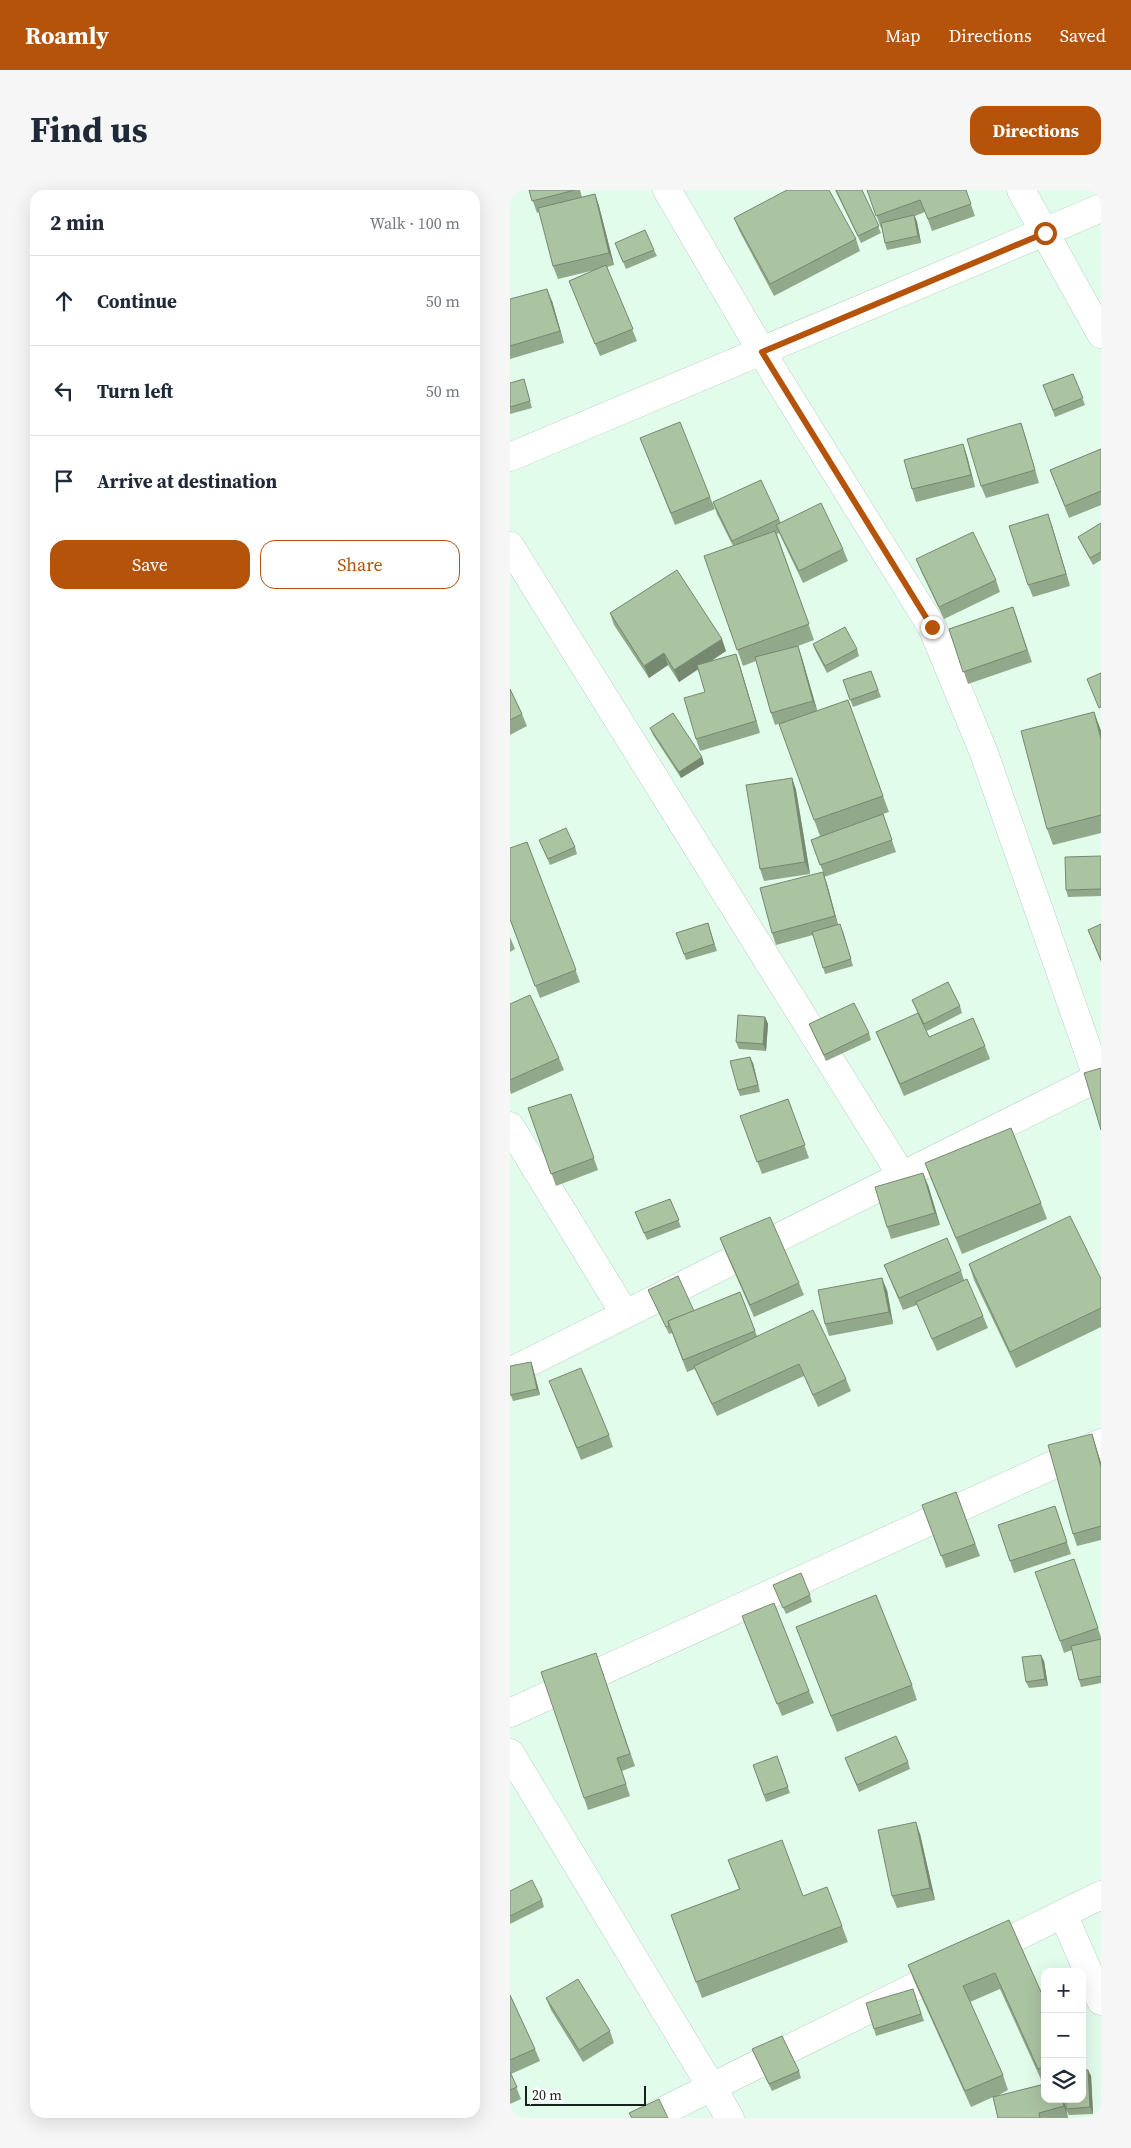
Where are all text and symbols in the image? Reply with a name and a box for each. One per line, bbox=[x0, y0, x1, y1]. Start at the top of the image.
text: Roamly bbox=[25, 19, 109, 52]
text: Map bbox=[885, 23, 921, 48]
text: Directions bbox=[949, 23, 1032, 48]
text: Saved bbox=[1060, 23, 1106, 48]
text: Find us bbox=[30, 106, 148, 154]
button: Directions bbox=[970, 106, 1101, 155]
text: 2 min bbox=[50, 208, 105, 237]
text: Walk · 100 m bbox=[370, 212, 460, 234]
route start bbox=[1034, 222, 1057, 245]
icon: ahead bbox=[50, 287, 78, 315]
text: Continue bbox=[97, 288, 177, 314]
text: 50 m bbox=[426, 290, 460, 312]
icon: left bbox=[50, 377, 78, 405]
text: Turn left bbox=[97, 378, 173, 404]
text: 50 m bbox=[426, 380, 460, 402]
icon: arrive bbox=[50, 467, 78, 495]
text: Arrive at destination bbox=[97, 468, 277, 494]
button: Save bbox=[50, 540, 250, 589]
button: Share bbox=[260, 540, 460, 589]
route end bbox=[921, 616, 944, 639]
map controls bbox=[1041, 1968, 1086, 2103]
button: + bbox=[1041, 1968, 1086, 2013]
button: − bbox=[1041, 2013, 1086, 2058]
button: layers bbox=[1041, 2058, 1086, 2103]
scale bar bbox=[525, 2083, 646, 2106]
text: 20 m bbox=[532, 2085, 562, 2105]

